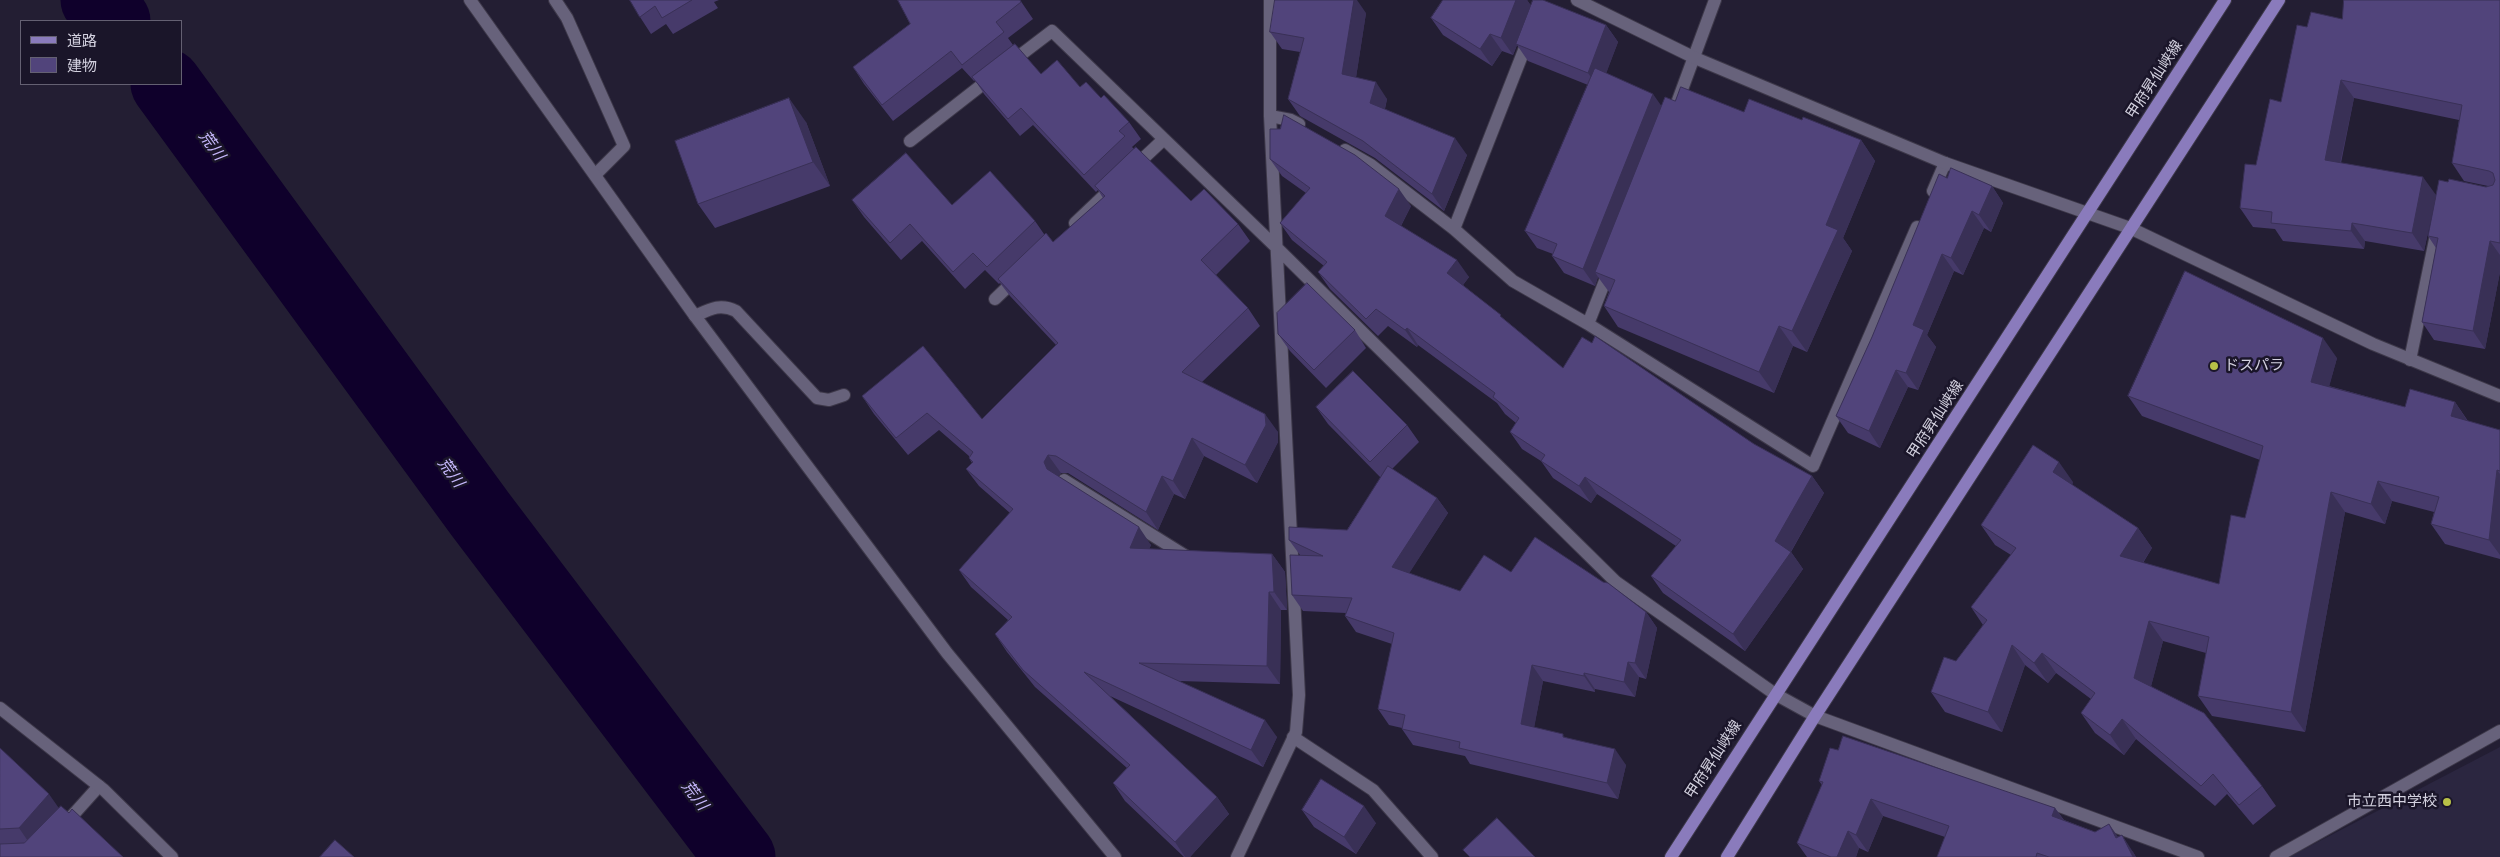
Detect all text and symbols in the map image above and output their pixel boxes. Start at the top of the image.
legend [20,20,182,85]
text: 道路 [67,32,97,50]
street label: 甲府昇仙峡線 [2123,37,2187,123]
text: 建物 [67,57,97,75]
water label: 荒川 [194,127,228,165]
place label: ドスパラ [2224,357,2284,375]
marker: ドスパラ [2208,360,2220,372]
street label: 甲府昇仙峡線 [1904,377,1968,463]
water label: 荒川 [433,454,467,492]
street label: 甲府昇仙峡線 [1682,717,1746,803]
water label: 荒川 [677,777,711,815]
place label: 市立西中学校 [2347,793,2437,811]
marker: 市立西中学校 [2441,796,2453,808]

